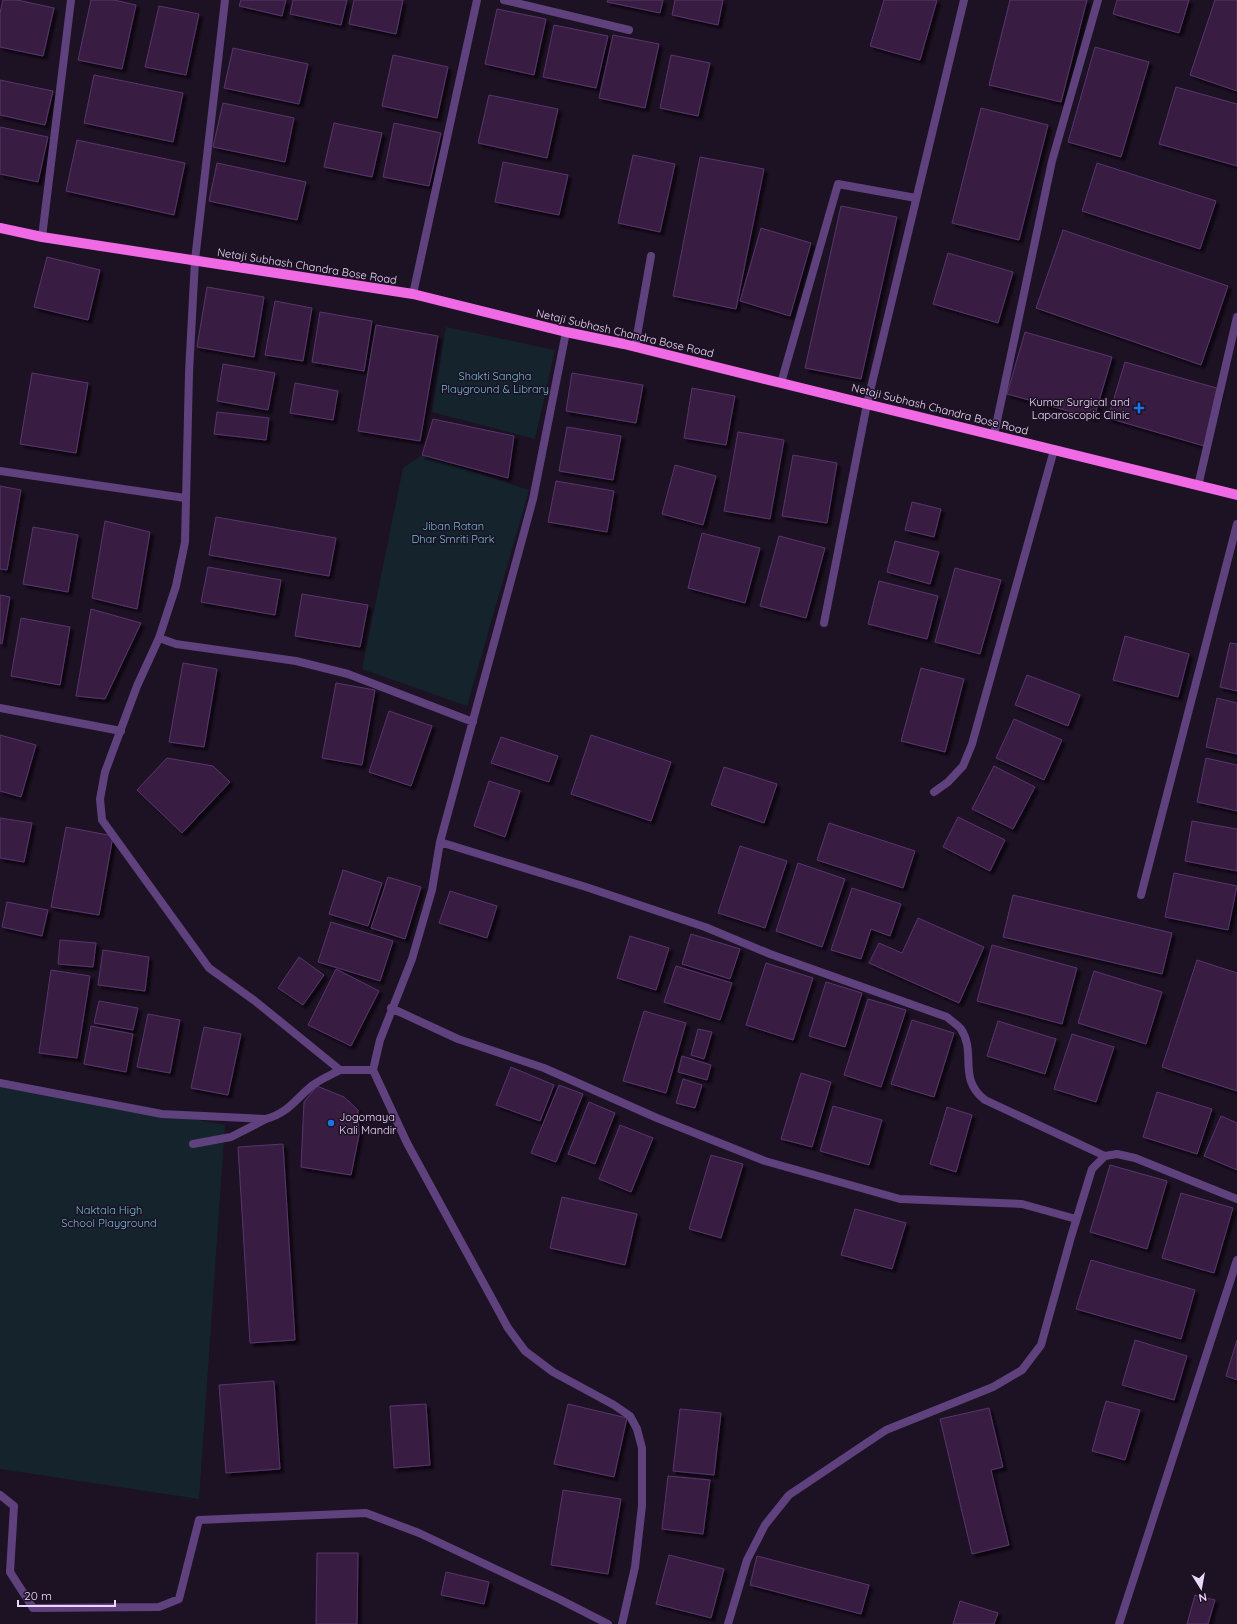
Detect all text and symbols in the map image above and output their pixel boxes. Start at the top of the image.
street label: Netaji Subhash Chandra Bose Road [216,245,398,287]
street label: Netaji Subhash Chandra Bose Road [535,306,715,360]
park label: Shakti Sangha Playground & Library [441,369,549,396]
street label: Netaji Subhash Chandra Bose Road [850,380,1030,438]
place label: Kumar Surgical and Laparoscopic Clinic [1029,395,1130,422]
marker: Kumar Surgical and Laparoscopic Clinic [1133,402,1145,414]
park label: Jiban Ratan Dhar Smriti Park [411,519,495,546]
place label: Jogomaya Kali Mandir [339,1110,397,1137]
marker: Jogomaya Kali Mandir [326,1118,336,1128]
park label: Naktala High School Playground [61,1203,157,1230]
north arrow [1181,1568,1221,1608]
scale bar [18,1582,115,1608]
text: 20 m [24,1588,52,1603]
text: N [1198,1590,1208,1605]

